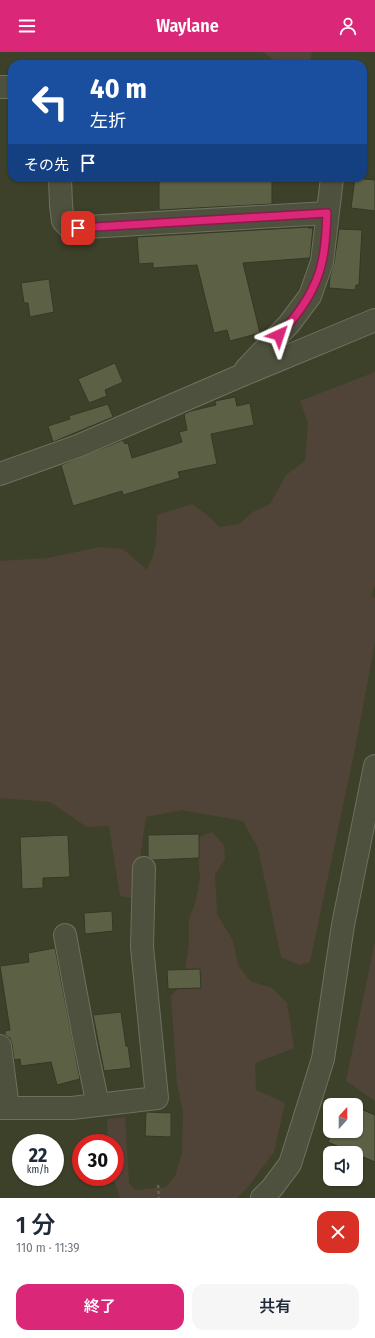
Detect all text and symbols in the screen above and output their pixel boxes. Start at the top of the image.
icon: menu [16,15,38,37]
text: Waylane [156,15,219,37]
icon: person [337,15,359,37]
text: 40 m [90,72,147,105]
icon: left [24,76,76,128]
text: 左折 [90,110,126,132]
icon: arrive [77,152,99,174]
text: その先 [24,156,69,174]
pin [61,211,95,245]
icon: arrive [67,217,89,239]
position arrow [258,314,300,356]
north arrow [323,1098,363,1138]
map controls [323,1098,363,1186]
speed limit sign: 30 [72,1134,124,1186]
text: 22 [29,1143,47,1167]
button: sound [323,1146,363,1186]
text: km/h [27,1164,49,1176]
text: 1 分 [16,1211,55,1239]
button: close [317,1211,359,1253]
text: 110 m · 11:39 [16,1240,80,1255]
button: 終了 [16,1284,184,1330]
button: 共有 [192,1284,359,1330]

